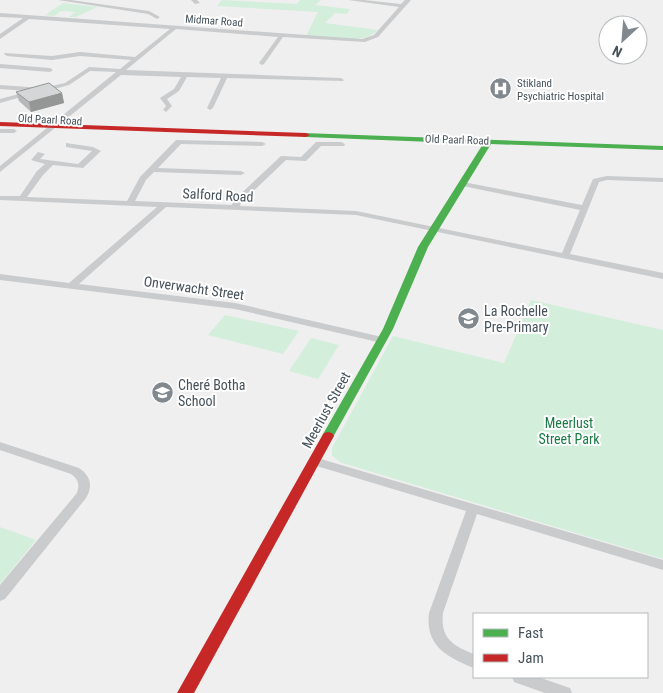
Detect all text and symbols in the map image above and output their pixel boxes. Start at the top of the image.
street label: Midmar Road [185,12,243,30]
north arrow [598,15,648,65]
text: N [610,43,625,61]
hospital icon: Stikland Psychiatric Hospital [489,77,513,101]
place label: Stikland Psychiatric Hospital [517,77,604,103]
street label: Old Paarl Road [18,112,82,128]
street label: Old Paarl Road [425,132,489,148]
street label: Salford Road [182,185,254,205]
street label: Onverwacht Street [143,273,245,303]
place label: La Rochelle Pre-Primary [484,303,549,335]
school or university icon: La Rochelle Pre-Primary [456,307,480,331]
street label: Meerlust Street [299,369,353,451]
place label: Cheré Botha School [178,377,245,409]
school or university icon: Cheré Botha School [150,381,174,405]
park label: Meerlust Street Park [539,415,600,447]
legend [473,613,648,678]
text: Fast [518,624,543,642]
text: Jam [518,649,544,667]

